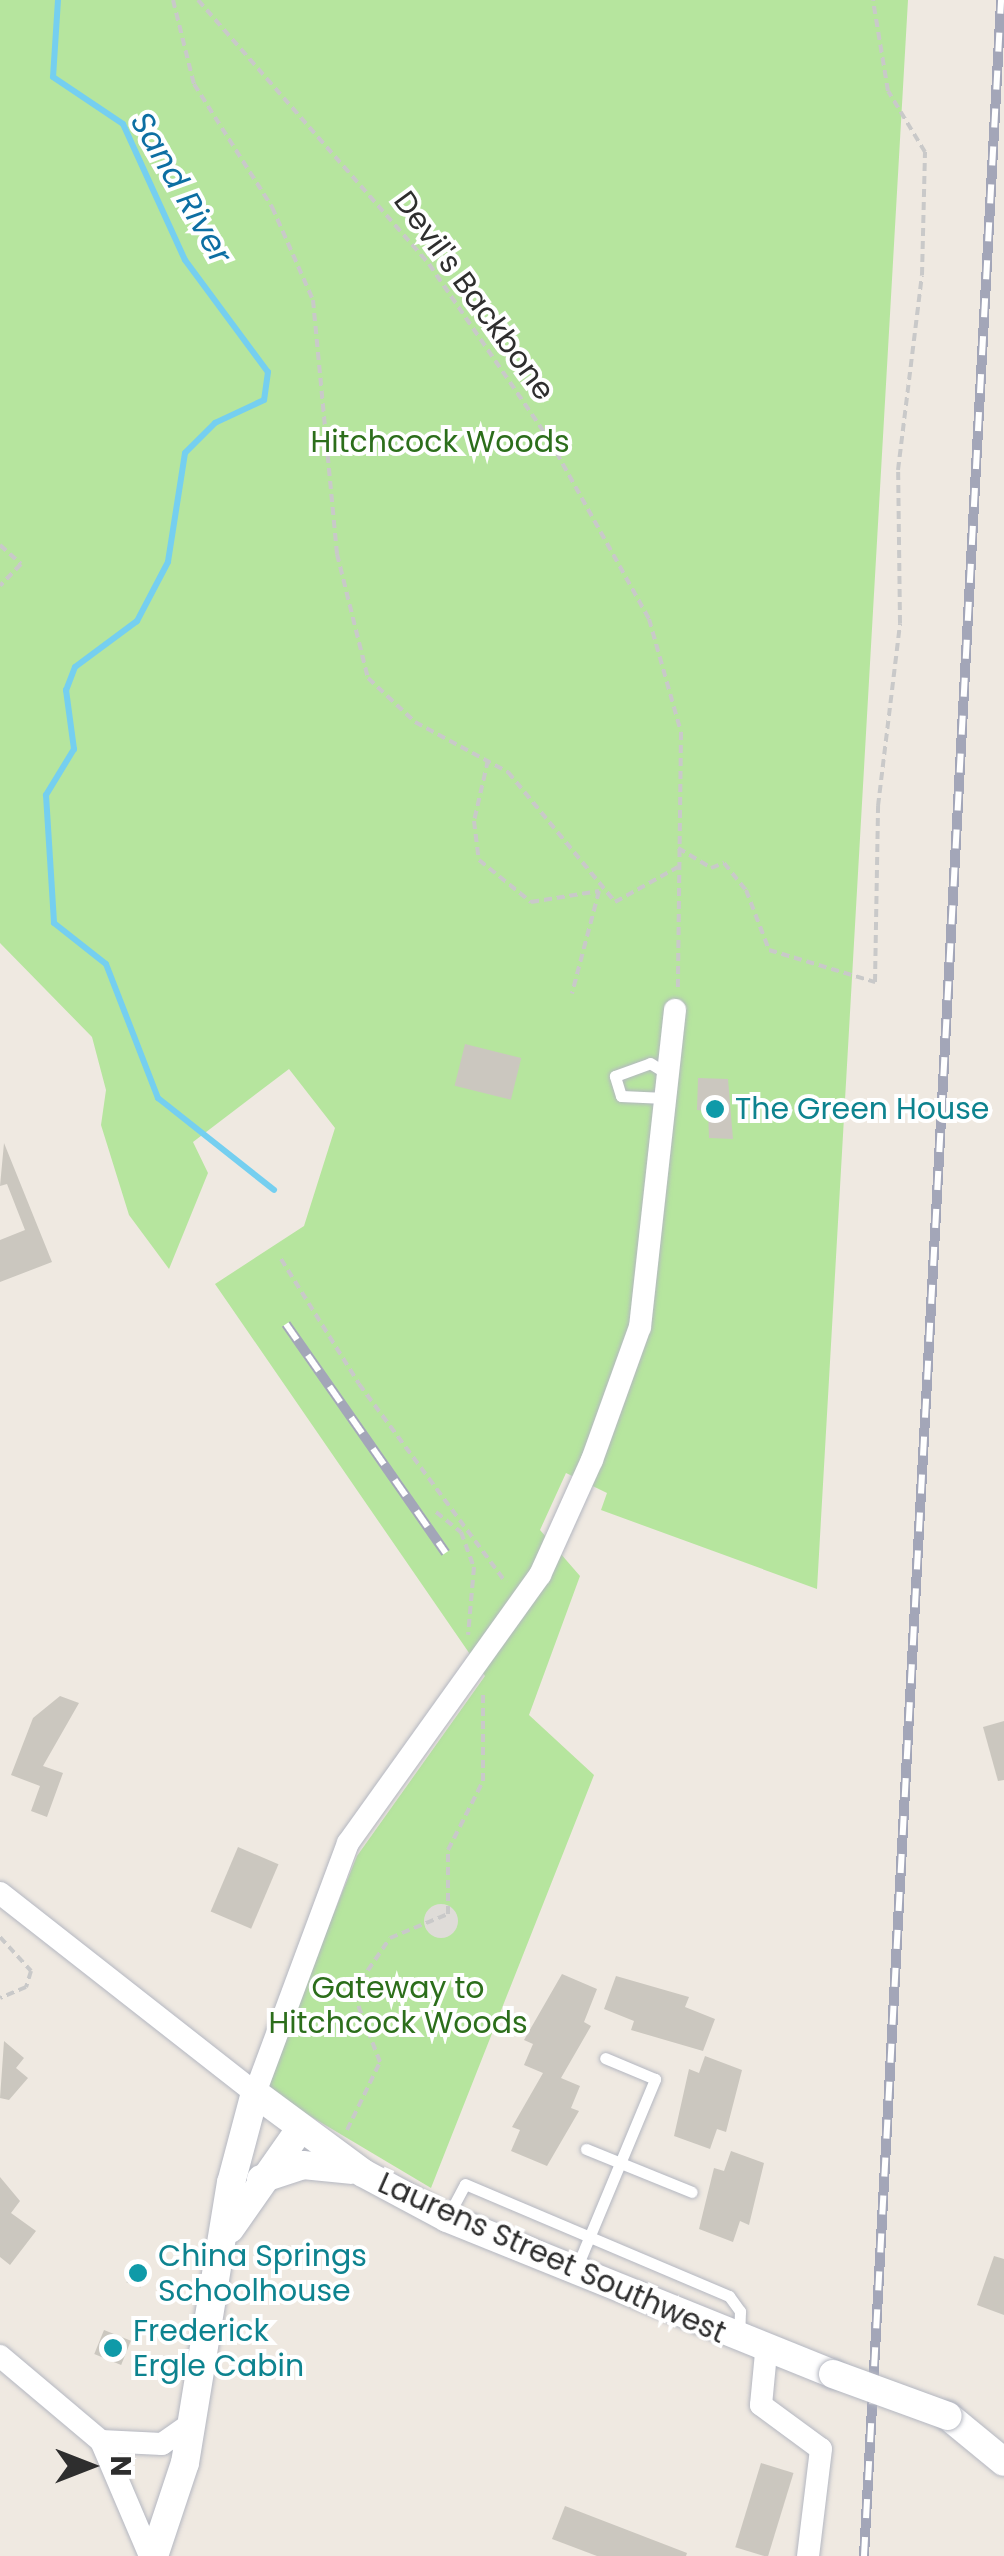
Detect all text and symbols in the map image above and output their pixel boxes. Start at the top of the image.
water label: Sand River [122,105,240,271]
street label: Devil's Backbone [386,185,562,407]
park label: Hitchcock Woods [310,424,570,460]
place label: The Green House [735,1091,989,1127]
marker: The Green House [704,1098,726,1120]
park label: Gateway to Hitchcock Woods [268,1970,528,2040]
street label: Laurens Street Southwest [373,2165,731,2351]
place label: China Springs Schoolhouse [158,2238,367,2308]
marker: China Springs Schoolhouse [127,2262,149,2284]
place label: Frederick Ergle Cabin [133,2313,304,2384]
marker: Frederick Ergle Cabin [102,2337,124,2359]
north arrow [40,2416,140,2516]
text: N [101,2455,140,2477]

